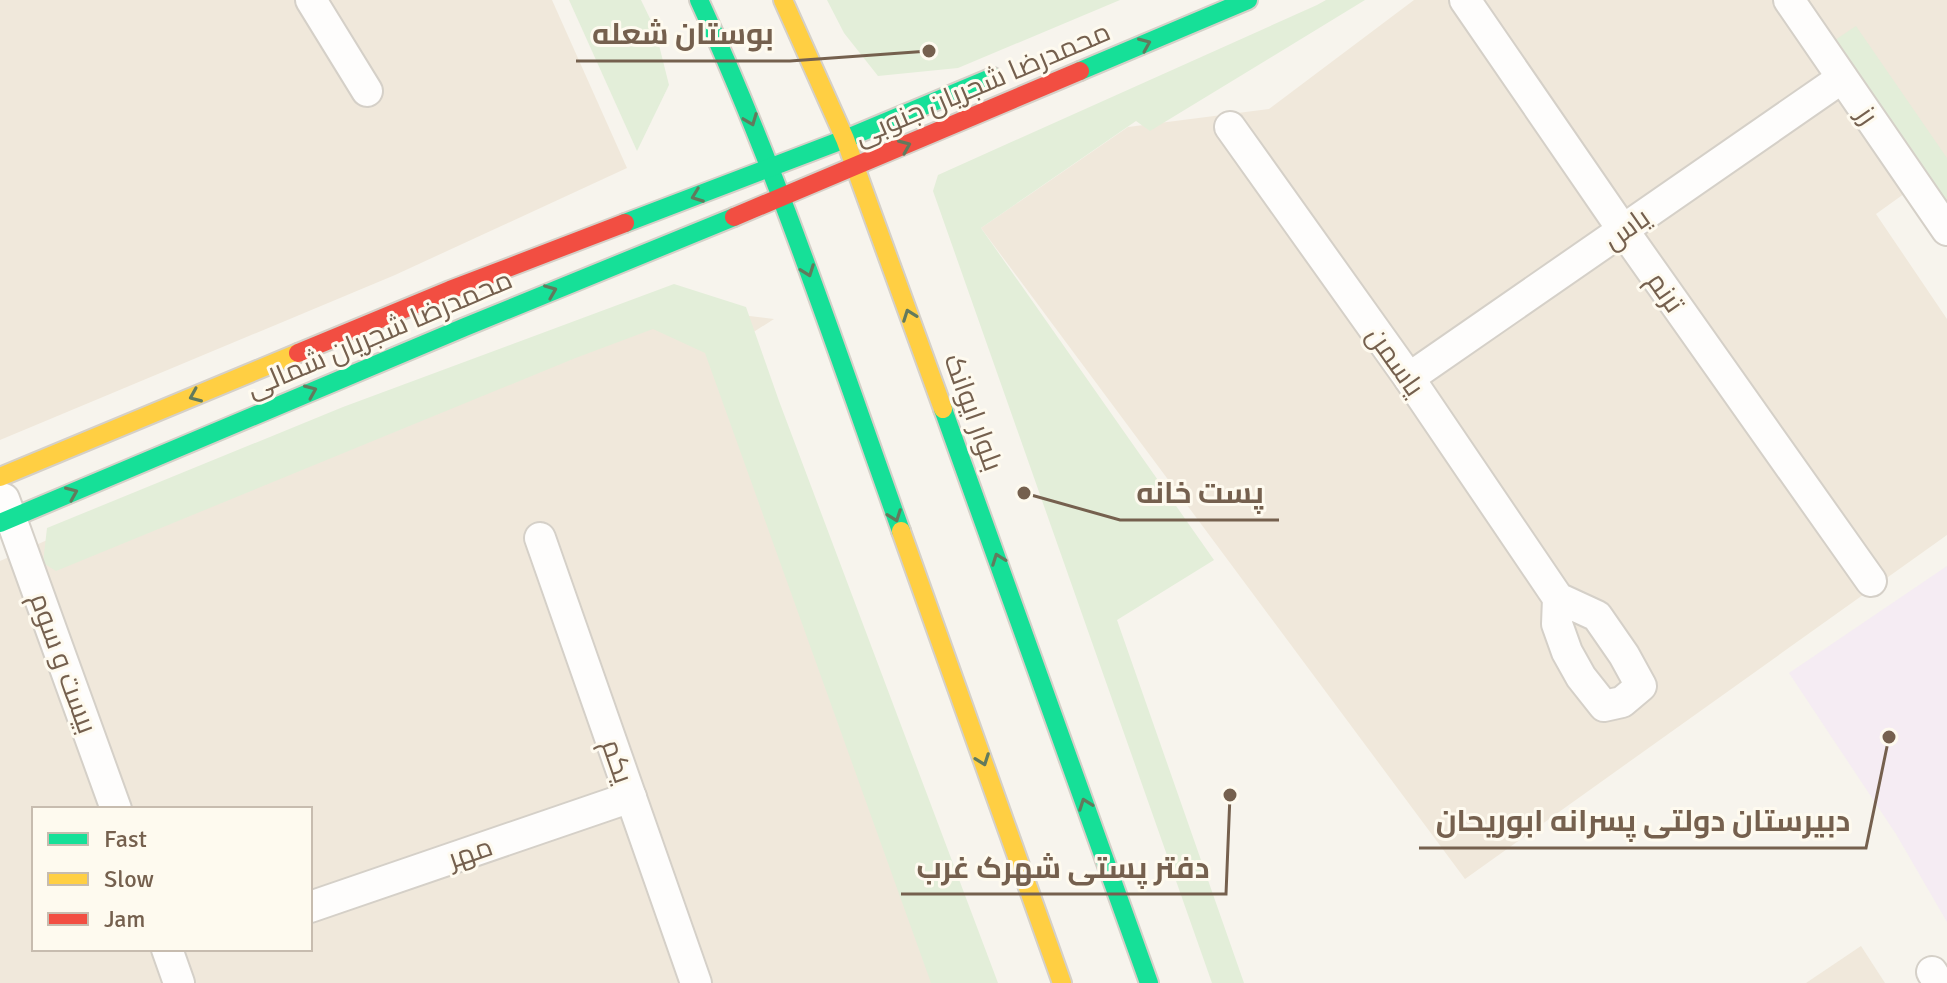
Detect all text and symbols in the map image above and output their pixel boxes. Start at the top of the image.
callout: بوستان شعله [576,7,790,61]
street label: محمدرضا شجریان جنوبی [849,15,1115,153]
text: بوستان شعله [592,16,774,53]
one-way arrow [1136,38,1151,54]
street label: رز [1848,98,1885,131]
one-way arrow [741,112,758,126]
one-way arrow [897,140,912,156]
one-way arrow [691,186,705,203]
street label: یاس [1596,200,1657,257]
street label: محمدرضا شجریان شمالی [241,263,517,405]
one-way arrow [798,263,815,277]
street label: ترنم [1638,266,1691,321]
one-way arrow [543,285,557,301]
one-way arrow [902,309,919,323]
street label: یاسمن [1359,320,1432,403]
street label: بلوار ایوانک [936,349,1010,476]
one-way arrow [303,385,317,401]
one-way arrow [189,386,203,403]
callout: پست خانه [1120,466,1279,520]
text: پست خانه [1136,475,1264,514]
one-way arrow [64,486,78,502]
one-way arrow [886,508,902,522]
one-way arrow [991,553,1008,567]
street label: بیست و سوم [20,588,104,739]
street label: یکم [592,735,641,789]
one-way arrow [973,753,990,767]
callout: دبیرستان دولتی پسرانه ابوریحان [1419,794,1866,848]
one-way arrow [1079,798,1095,812]
text: دبیرستان دولتی پسرانه ابوریحان [1436,803,1850,842]
legend [32,807,312,951]
text: Fast [104,824,147,854]
street label: مهر [442,830,497,877]
callout: دفتر پستی شهرک غرب [901,840,1226,894]
text: دفتر پستی شهرک غرب [916,850,1210,889]
text: Slow [104,864,154,894]
text: Jam [104,904,145,934]

